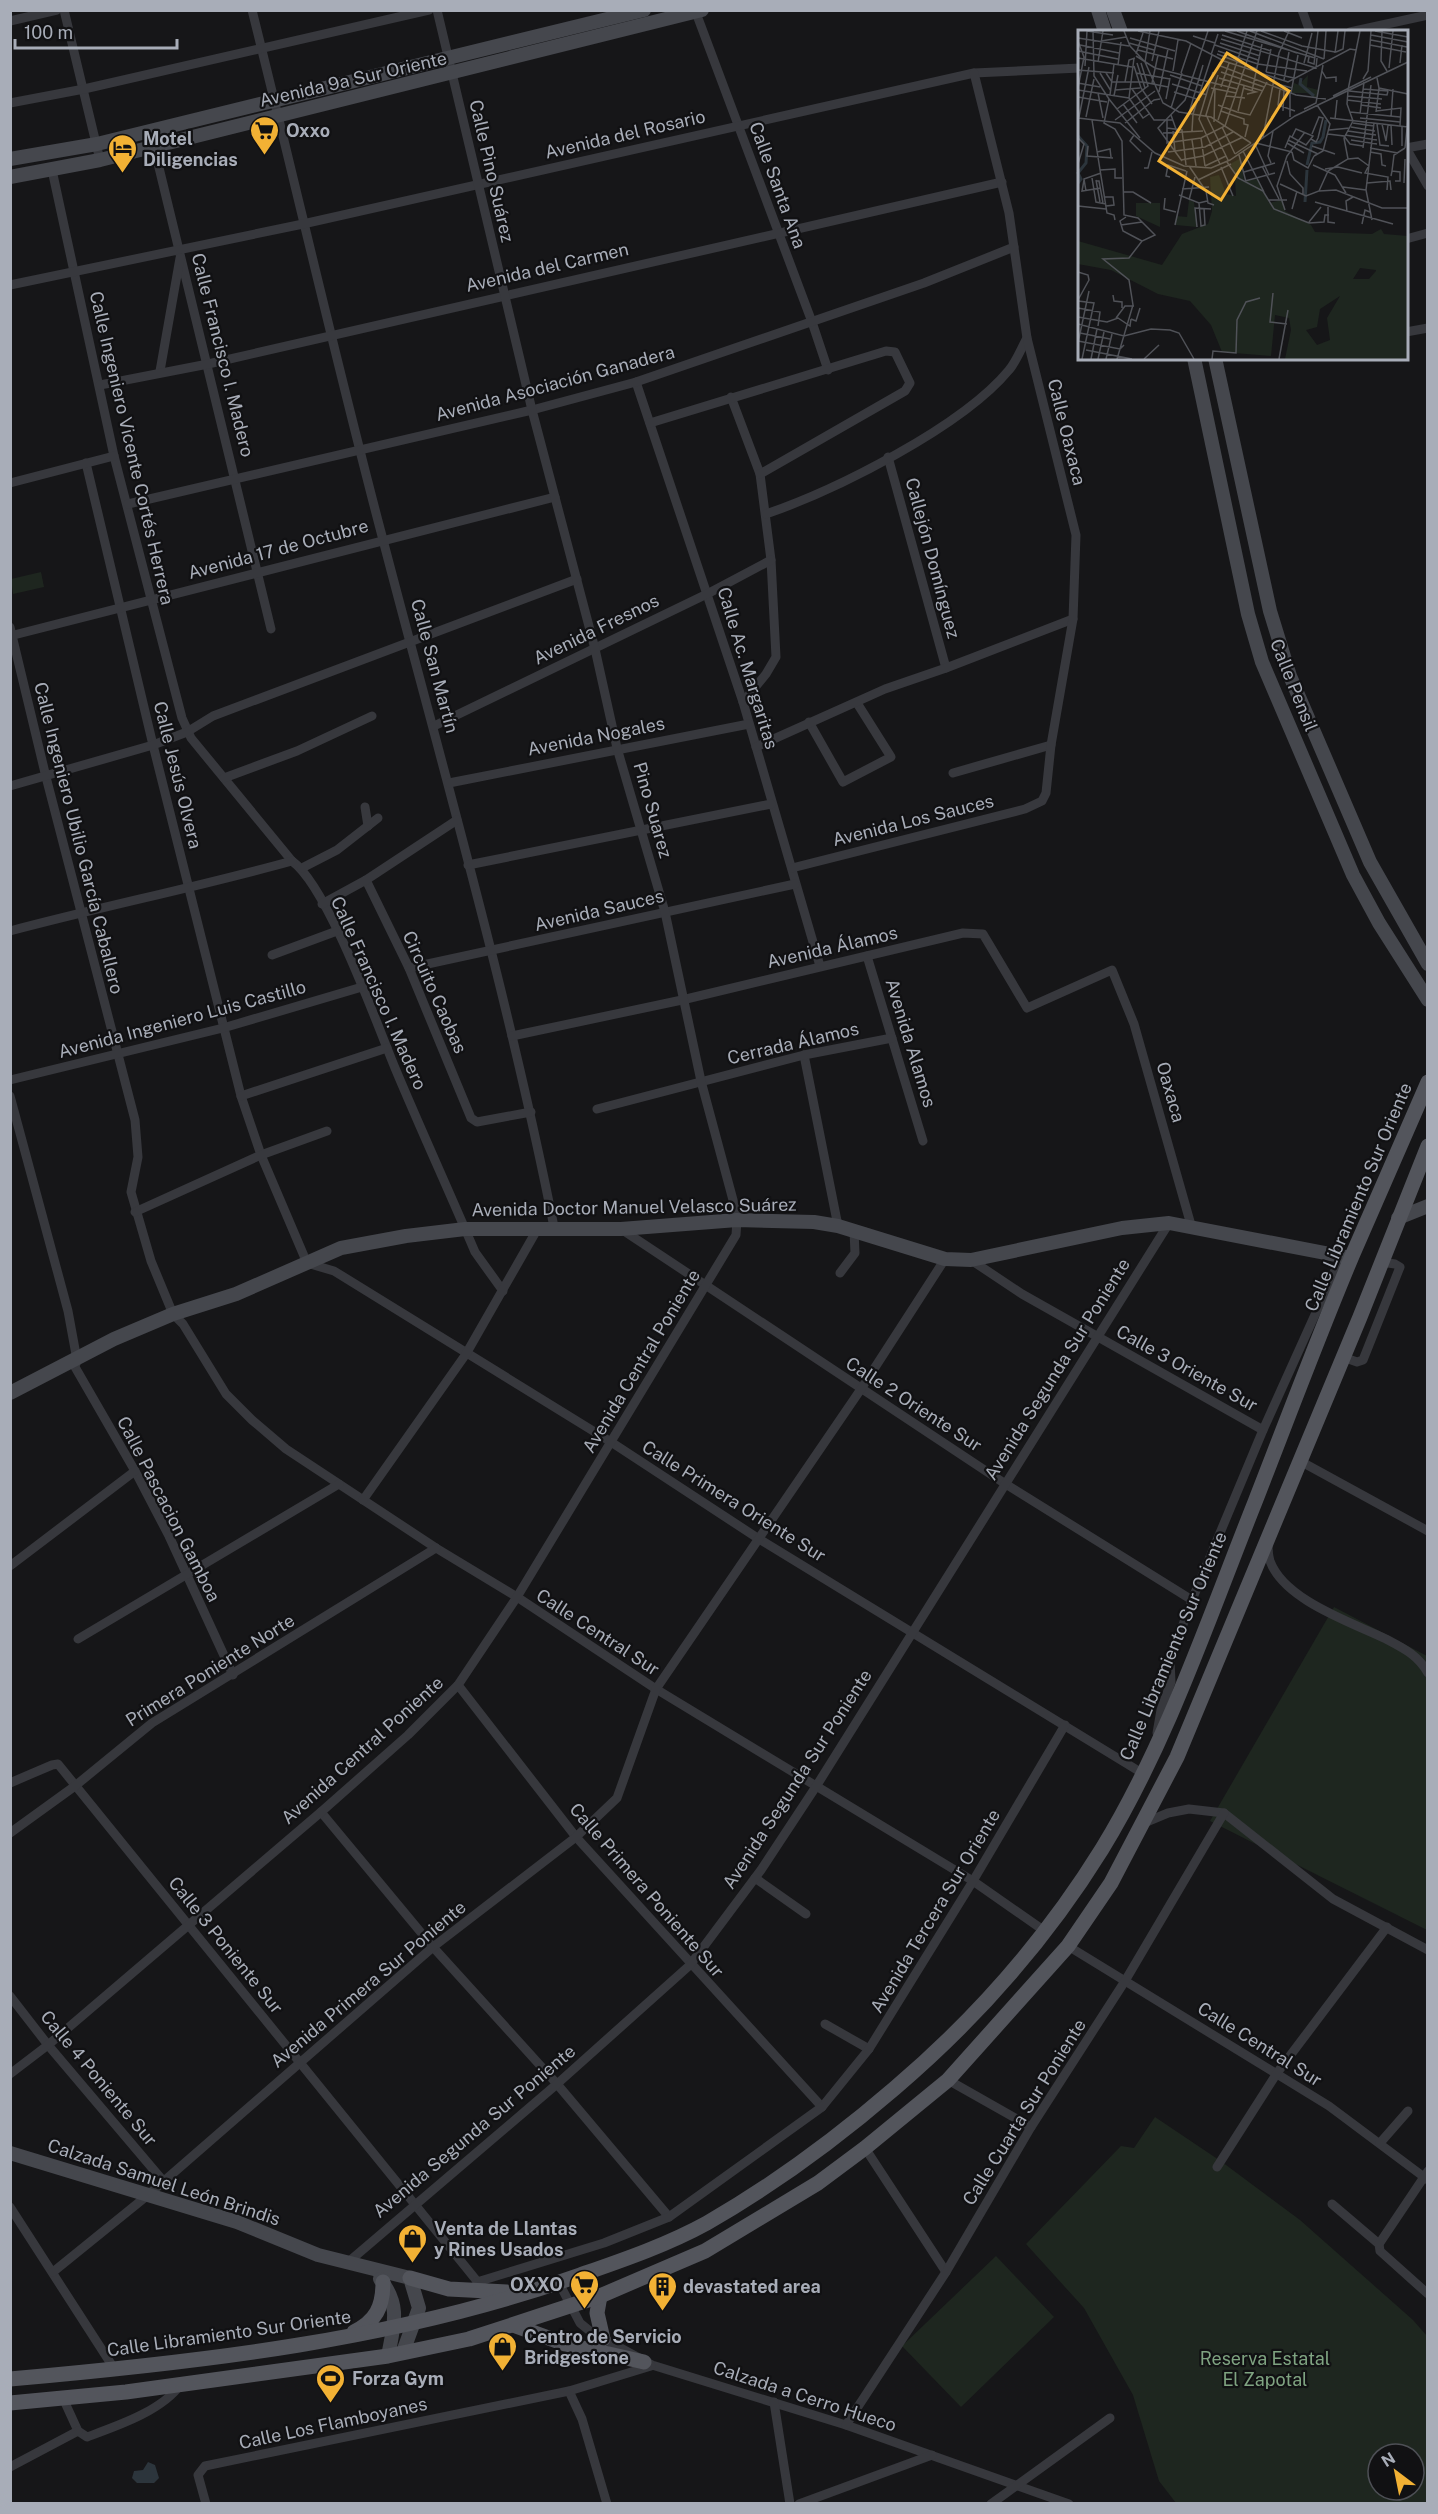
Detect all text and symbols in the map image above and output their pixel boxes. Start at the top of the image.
scale bar [15,12,177,50]
text: 100 m [24,22,73,43]
inset map [1078,30,1408,360]
street label: Avenida 9a Sur Oriente [257,47,449,111]
street label: Calle Pino Suárez [465,98,519,244]
street label: Avenida del Rosario [543,105,707,163]
supermarket icon: Oxxo [249,114,281,156]
street label: Calle Santa Ana [745,119,811,251]
place label: Oxxo [286,120,330,141]
place label: Motel Diligencias [143,128,238,170]
hotel icon: Motel Diligencias [106,132,138,174]
street label: Avenida del Carmen [463,238,631,296]
street label: Calle Francisco I. Madero [188,251,258,459]
street label: Calle Ingeniero Vicente Cortés Herrera [86,289,178,607]
street label: Avenida Asociación Ganadera [433,341,677,425]
street label: Calle Oaxaca [1044,377,1090,487]
street label: Callejón Domínguez [901,475,965,641]
street label: Avenida 17 de Octubre [185,515,371,583]
street label: Calle Ac. Margaritas [713,584,783,752]
street label: Avenida Fresnos [530,590,662,668]
street label: Calle San Martín [407,597,463,735]
street label: Calle Pensil [1266,636,1322,734]
street label: Calle Ingeniero Ubilio García Caballero [30,680,128,996]
street label: Calle Jesús Olvera [150,699,206,851]
street label: Avenida Nogales [526,712,666,760]
street label: Pino Suarez [629,760,677,860]
street label: Avenida Los Sauces [830,790,996,850]
street label: Avenida Sauces [532,885,666,935]
street label: Calle Francisco I. Madero [327,893,431,1093]
street label: Avenida Álamos [764,921,899,972]
street label: Circuito Caobas [399,928,471,1056]
street label: Avenida Ingeniero Luis Castillo [56,976,308,1062]
street label: Avenida Alamos [881,976,941,1110]
street label: Cerrada Álamos [725,1017,861,1068]
street label: Oaxaca [1152,1059,1190,1125]
street label: Calle Libramiento Sur Oriente [1300,1079,1416,1315]
street label: Avenida Doctor Manuel Velasco Suárez [471,1194,797,1220]
street label: Avenida Segunda Sur Poniente [980,1254,1134,1484]
street label: Avenida Central Poniente [578,1265,704,1457]
street label: Calle 3 Oriente Sur [1113,1320,1261,1416]
street label: Calle 2 Oriente Sur [842,1352,986,1456]
street label: Calle Pascacion Gamboa [113,1413,225,1605]
street label: Calle Primera Oriente Sur [638,1436,830,1566]
street label: Calle Libramiento Sur Oriente [1115,1528,1231,1764]
street label: Calle Central Sur [532,1584,664,1680]
street label: Primera Poniente Norte [122,1609,298,1731]
street label: Avenida Segunda Sur Poniente [718,1665,876,1893]
street label: Avenida Central Poniente [277,1672,447,1828]
street label: Calle Primera Poniente Sur [566,1799,728,1981]
street label: Avenida Tercera Sur Oriente [866,1805,1004,2017]
street label: Calle 3 Poniente Sur [164,1872,288,2018]
street label: Avenida Primera Sur Poniente [266,1896,470,2072]
street label: Calle Central Sur [1194,1997,1326,2091]
street label: Calle 4 Poniente Sur [36,2006,162,2150]
street label: Calle Cuarta Sur Poniente [958,2015,1090,2209]
street label: Avenida Segunda Sur Poniente [369,2040,579,2222]
street label: Calzada Samuel León Brindis [45,2134,283,2230]
place label: Venta de Llantas y Rines Usados [434,2218,577,2260]
shop icon: Venta de Llantas y Rines Usados [397,2222,429,2264]
supermarket icon: OXXO [568,2268,600,2310]
building icon: devastated area [646,2270,678,2312]
place label: OXXO [510,2274,563,2295]
place label: devastated area [683,2276,821,2297]
street label: Calle Libramiento Sur Oriente [106,2305,352,2361]
place label: Centro de Servicio Bridgestone [524,2326,682,2368]
shop icon: Centro de Servicio Bridgestone [487,2330,519,2372]
park label: Reserva Estatal El Zapotal [1200,2348,1330,2390]
street label: Calzada a Cerro Hueco [711,2356,899,2436]
sports icon: Forza Gym [315,2362,347,2404]
place label: Forza Gym [352,2368,444,2389]
street label: Calle Los Flamboyanes [237,2393,429,2453]
north arrow [1366,2442,1426,2502]
text: N [1378,2448,1399,2471]

